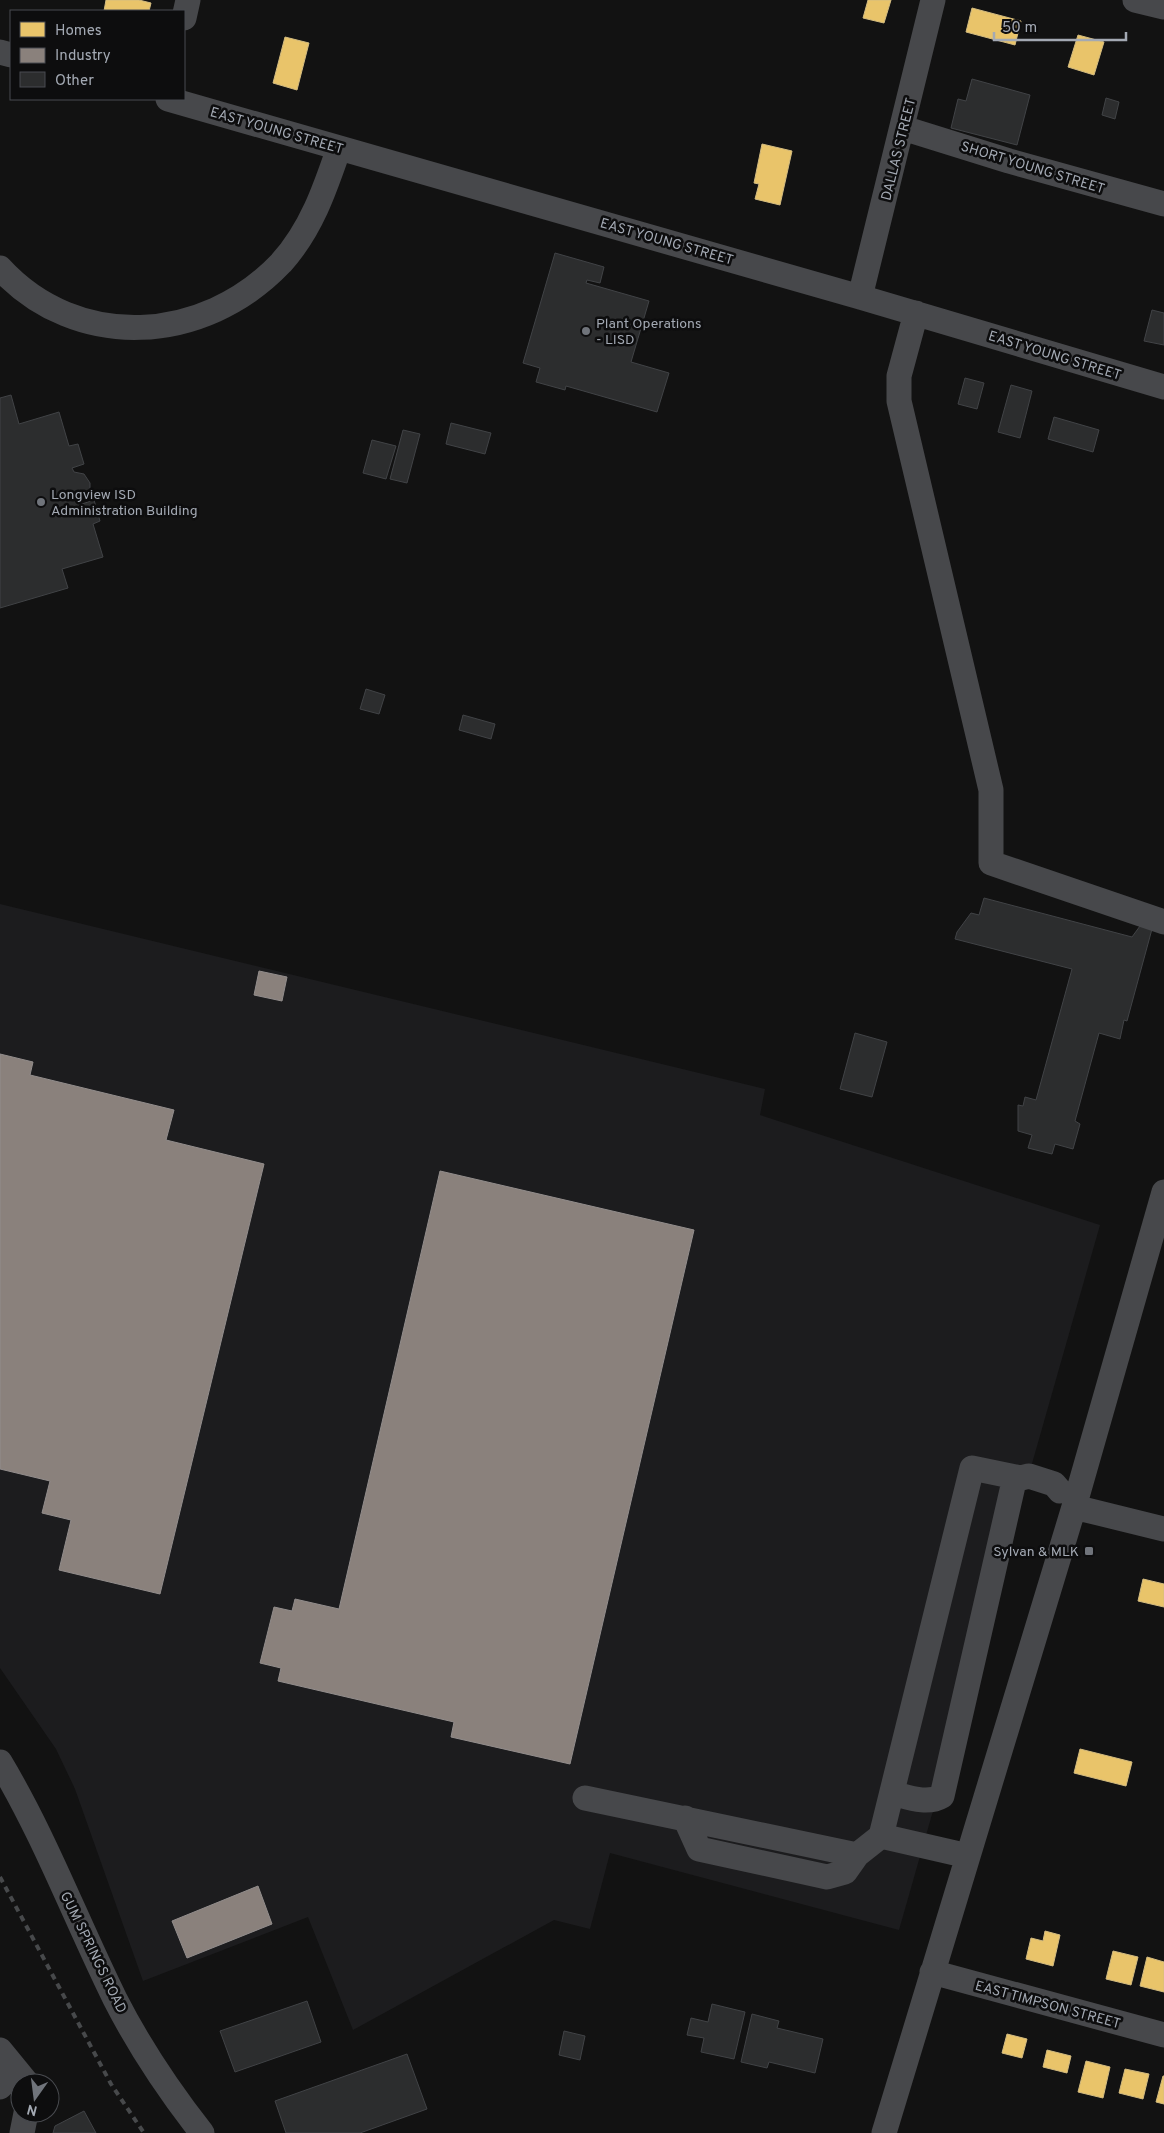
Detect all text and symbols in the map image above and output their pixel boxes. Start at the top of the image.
legend [10,10,185,100]
scale bar [994,10,1126,42]
text: 50 m [1002,19,1037,38]
text: Homes [55,22,102,41]
text: Industry [55,47,111,66]
text: Other [55,72,94,91]
street label: DALLAS STREET [878,96,920,203]
street label: EAST YOUNG STREET [208,104,345,159]
street label: SHORT YOUNG STREET [959,138,1107,198]
street label: EAST YOUNG STREET [598,215,735,270]
place label: Plant Operations - LISD [596,316,701,349]
marker: Plant Operations - LISD [580,325,592,337]
street label: EAST YOUNG STREET [986,328,1123,385]
place label: Longview ISD Administration Building [51,487,198,520]
marker: Longview ISD Administration Building [35,496,47,508]
place label: Sylvan & MLK [993,1544,1079,1561]
marker: Sylvan & MLK [1083,1545,1095,1557]
street label: GUM SPRINGS ROAD [56,1889,129,2016]
street label: EAST TIMPSON STREET [973,1978,1122,2033]
north arrow [10,2073,60,2123]
text: N [25,2100,39,2119]

